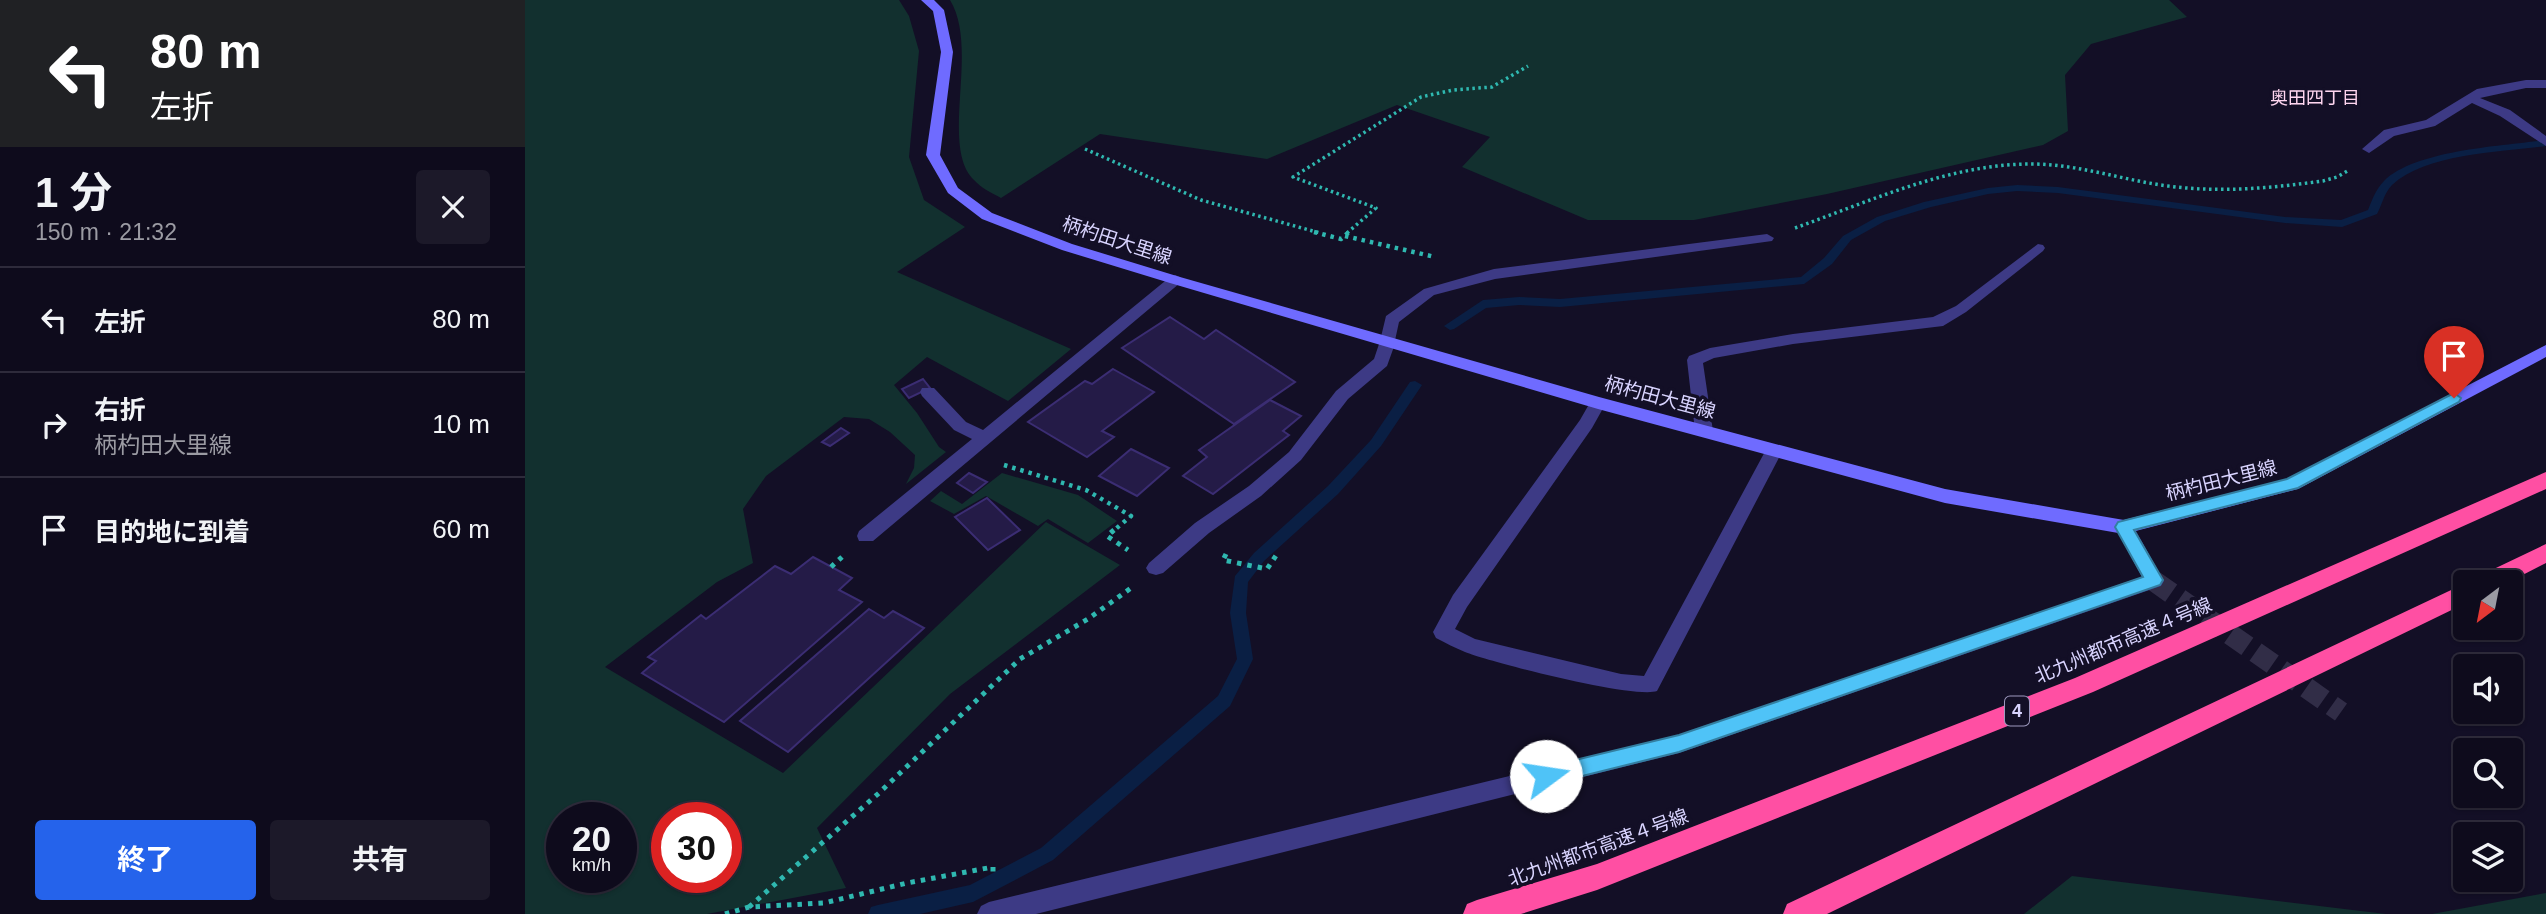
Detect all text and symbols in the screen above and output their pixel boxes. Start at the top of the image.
text: 80 m [150,24,262,78]
icon: left [35,28,126,119]
district label: 奥田四丁目 [2270,88,2360,108]
text: 左折 [150,89,214,125]
text: 1 分 [35,169,112,216]
button: close [416,170,490,244]
street label: 柄杓田大里線 [1059,213,1174,268]
text: 150 m · 21:32 [35,219,177,245]
icon: left [35,301,73,339]
text: 80 m [432,304,490,334]
text: 左折 [94,307,146,337]
pin [2424,326,2484,398]
icon: arrive [2435,337,2473,375]
street label: 柄杓田大里線 [1602,373,1718,422]
text: 右折 [94,395,146,425]
icon: right [35,406,73,444]
text: 10 m [432,409,490,439]
text: 柄杓田大里線 [94,432,232,458]
street label: 柄杓田大里線 [2163,457,2279,504]
icon: arrive [35,511,73,549]
text: 60 m [432,514,490,544]
text: 目的地に到着 [94,517,250,547]
north arrow [2453,570,2523,640]
map controls [2453,570,2523,892]
street label: 北九州都市高速４号線 [2032,594,2215,687]
button: sound [2453,654,2523,724]
road number: 4 [2005,696,2029,726]
button: search [2453,738,2523,808]
position arrow [1509,739,1583,813]
speed limit sign: 30 [651,802,742,893]
street label: 北九州都市高速４号線 [1505,805,1691,890]
text: 20 [572,819,611,858]
button: 終了 [35,820,256,900]
button: 共有 [270,820,490,900]
button: layers [2453,822,2523,892]
text: km/h [572,855,611,875]

